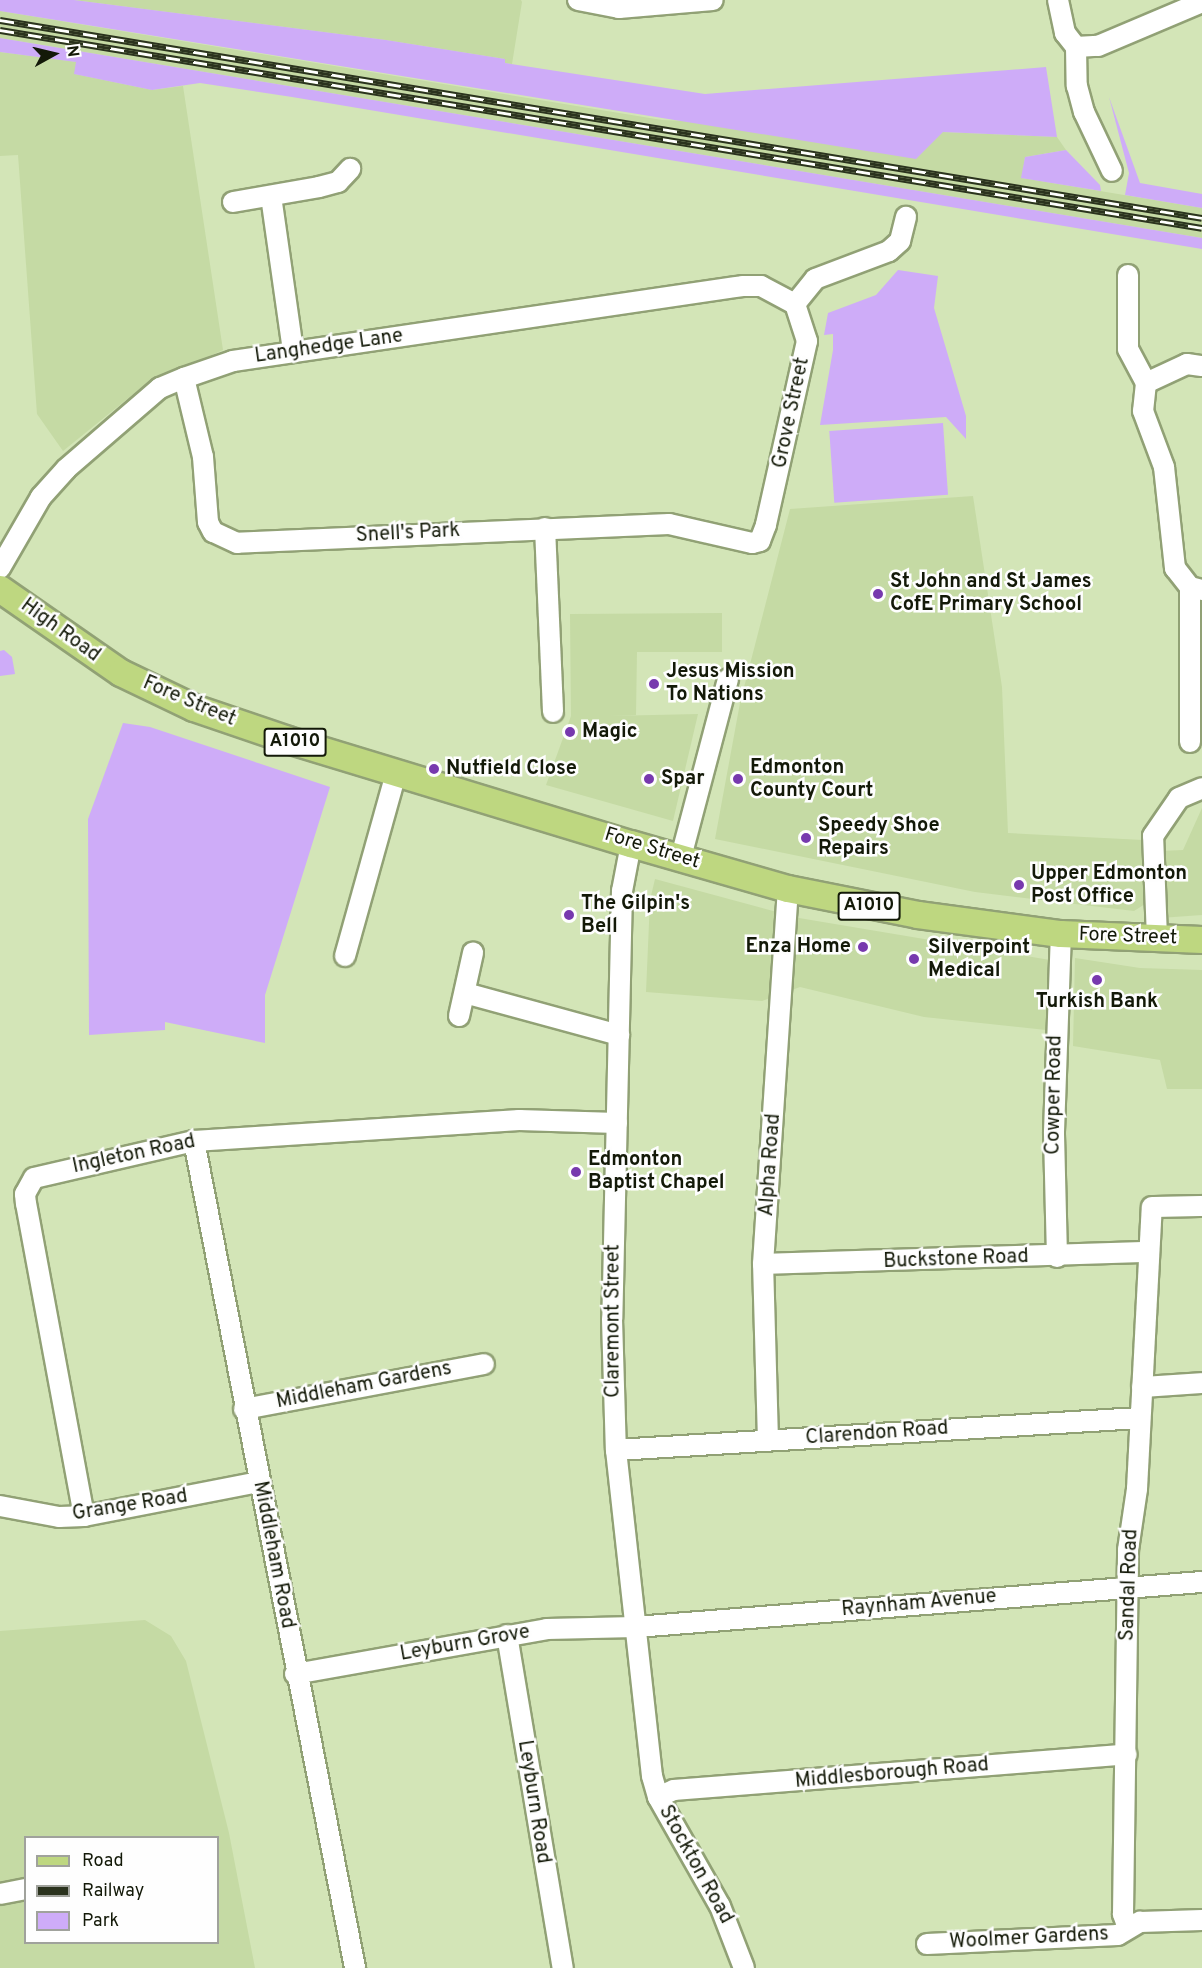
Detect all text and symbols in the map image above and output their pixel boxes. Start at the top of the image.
north arrow [24,24,84,84]
text: N [61,44,83,59]
street label: Langhedge Lane [253,325,405,369]
street label: Grove Street [769,355,815,471]
street label: Snell's Park [355,519,461,549]
place label: St John and St James CofE Primary School [890,570,1092,617]
marker: St John and St James CofE Primary School [871,587,885,601]
street label: High Road [15,594,105,668]
place label: Jesus Mission To Nations [666,660,795,707]
street label: Fore Street [139,672,239,732]
marker: Jesus Mission To Nations [647,677,661,691]
place label: Magic [582,720,637,744]
marker: Magic [563,725,577,739]
road number: A1010 [264,727,326,757]
place label: Edmonton County Court [750,756,873,803]
place label: Nutfield Close [446,757,577,781]
marker: Nutfield Close [427,762,441,776]
place label: Spar [661,767,705,791]
marker: Spar [642,772,656,786]
marker: Edmonton County Court [731,772,745,786]
place label: Speedy Shoe Repairs [818,814,940,861]
street label: Fore Street [601,823,703,875]
marker: Speedy Shoe Repairs [799,831,813,845]
place label: Upper Edmonton Post Office [1031,862,1187,909]
marker: Upper Edmonton Post Office [1012,878,1026,892]
road number: A1010 [838,891,900,921]
place label: The Gilpin's Bell [581,892,690,939]
marker: The Gilpin's Bell [562,908,576,922]
street label: Fore Street [1078,923,1178,951]
place label: Enza Home [745,935,851,959]
place label: Silverpoint Medical [928,936,1030,983]
marker: Enza Home [856,940,870,954]
marker: Silverpoint Medical [905,950,923,968]
marker: Turkish Bank [1090,973,1104,987]
place label: Turkish Bank [1036,990,1158,1014]
street label: Cowper Road [1042,1035,1068,1155]
street label: Alpha Road [755,1113,787,1217]
street label: Ingleton Road [70,1130,198,1180]
place label: Edmonton Baptist Chapel [588,1148,725,1195]
marker: Edmonton Baptist Chapel [569,1165,583,1179]
street label: Claremont Street [602,1244,626,1398]
street label: Buckstone Road [883,1245,1029,1275]
street label: Middleham Gardens [274,1357,454,1415]
street label: Clarendon Road [805,1417,949,1451]
street label: Middleham Road [247,1479,299,1631]
street label: Grange Road [71,1485,189,1527]
street label: Sandal Road [1116,1528,1144,1642]
street label: Raynham Avenue [840,1585,998,1623]
street label: Leyburn Grove [398,1621,532,1667]
street label: Leyburn Road [511,1739,555,1865]
street label: Middlesborough Road [794,1754,990,1794]
street label: Stockton Road [653,1802,737,1928]
legend [24,1836,219,1944]
text: Road [82,1850,124,1873]
text: Railway [82,1880,144,1903]
text: Park [82,1910,119,1933]
street label: Woolmer Gardens [949,1923,1109,1955]

